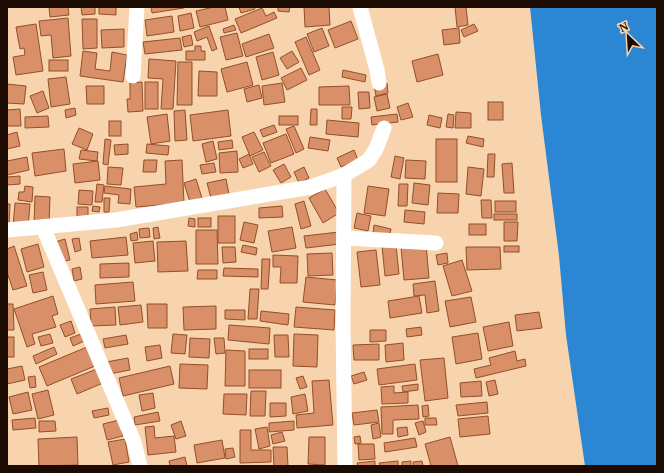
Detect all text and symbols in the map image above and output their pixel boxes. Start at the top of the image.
north arrow [608,16,648,56]
text: N [616,18,631,35]

